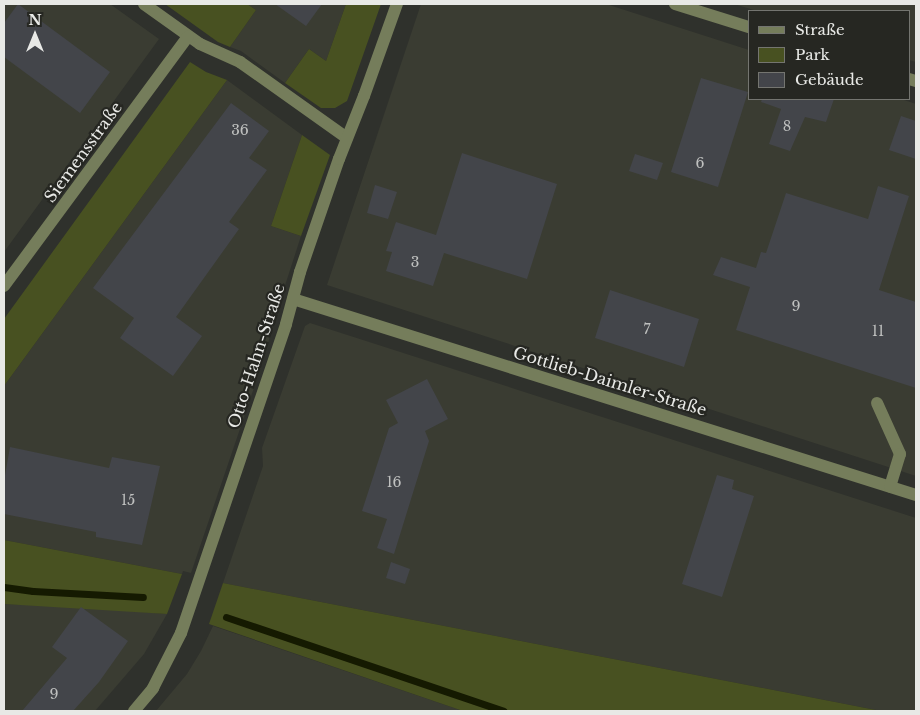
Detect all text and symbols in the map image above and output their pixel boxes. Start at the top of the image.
north arrow [10,10,60,60]
legend [748,10,910,100]
text: N [28,11,42,29]
text: Straße [795,20,845,39]
text: Park [795,45,830,64]
text: Gebäude [795,70,864,89]
street label: Siemensstraße [40,98,126,206]
house number: 8 [783,118,791,134]
house number: 36 [231,122,249,138]
house number: 6 [695,155,705,171]
house number: 3 [411,254,419,270]
street label: Otto-Hahn-Straße [224,281,288,431]
house number: 9 [791,298,801,314]
house number: 7 [643,321,651,337]
house number: 11 [872,323,884,339]
street label: Gottlieb-Daimler-Straße [511,342,709,420]
house number: 16 [386,474,402,490]
house number: 15 [121,492,135,508]
house number: 9 [49,686,59,702]

